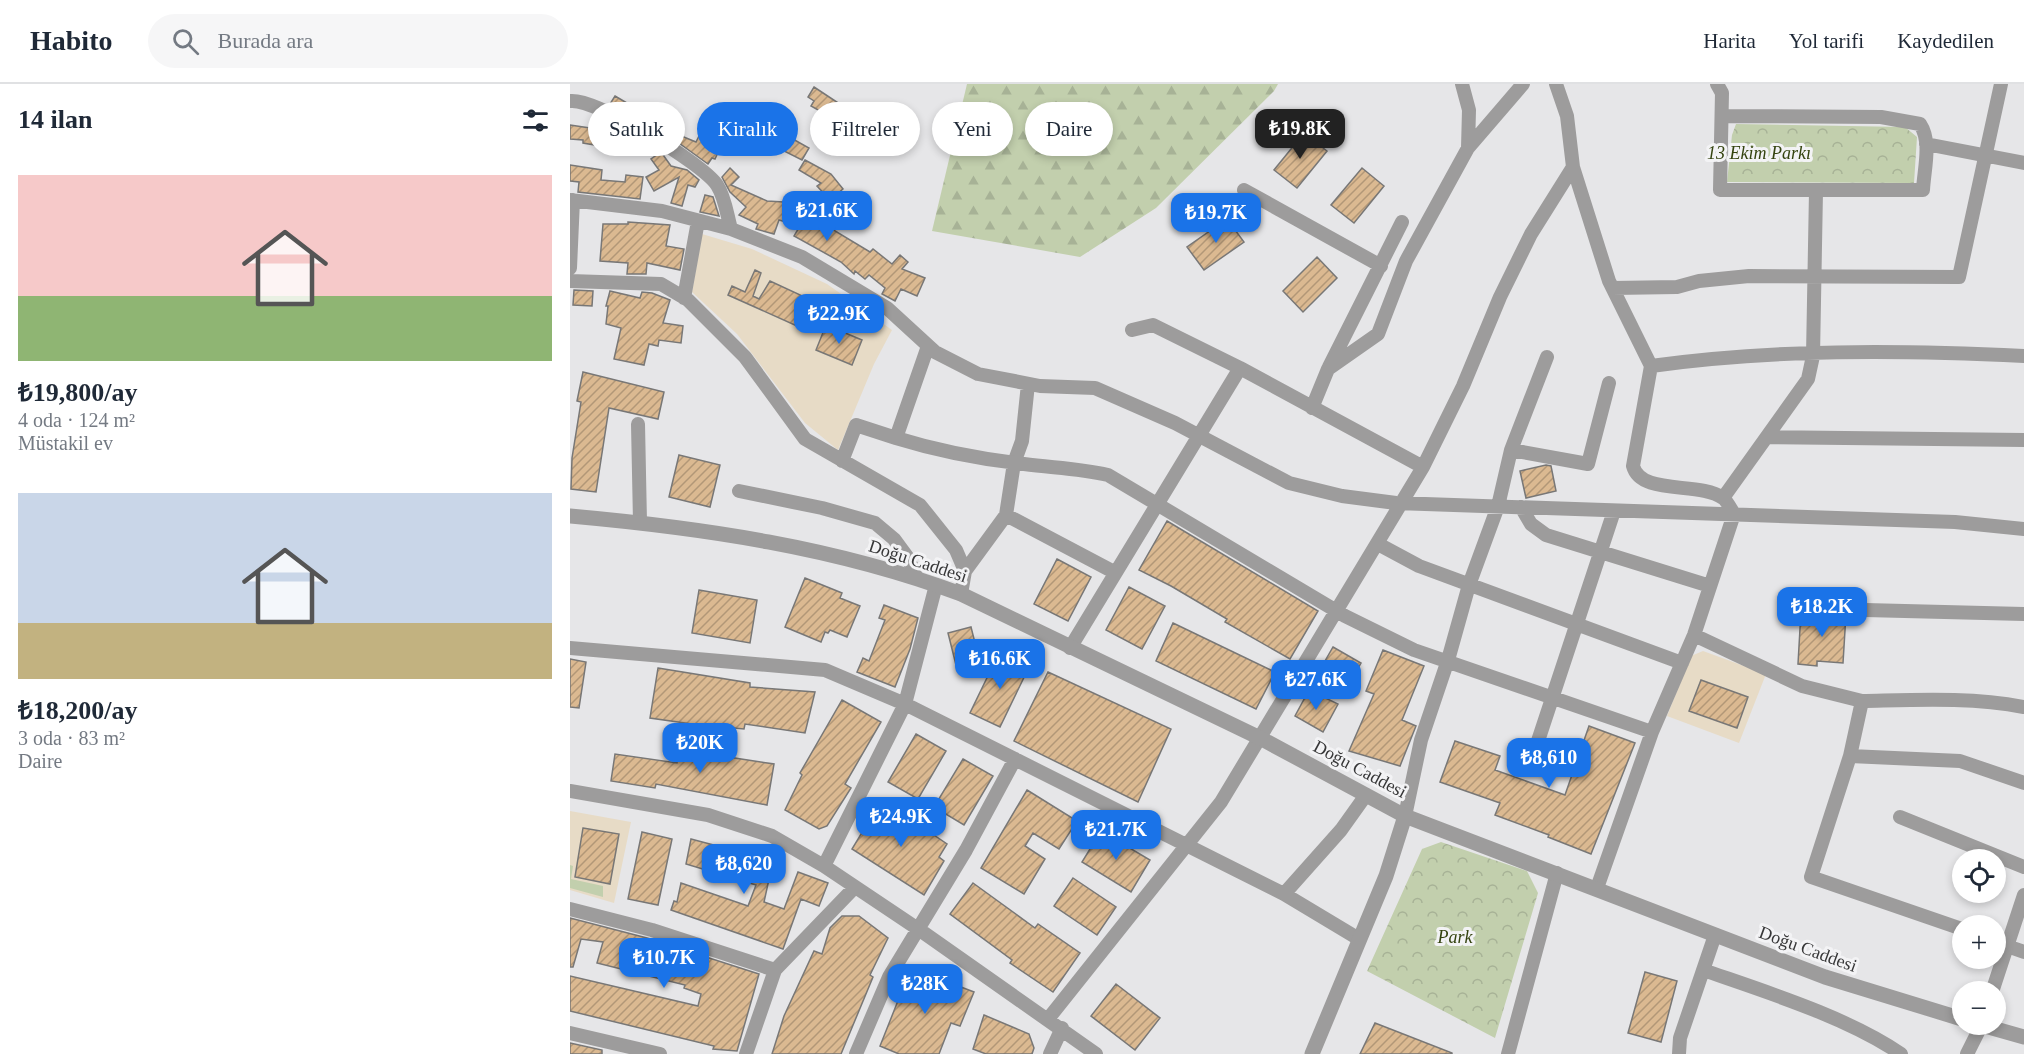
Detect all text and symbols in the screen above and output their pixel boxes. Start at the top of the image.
search box [148,14,568,68]
text: Habito [30,25,112,56]
icon: search [169,25,202,58]
text: Burada ara [217,28,313,53]
text: Harita [1703,29,1756,53]
text: Yol tarifi [1789,29,1864,53]
text: Kaydedilen [1897,29,1994,53]
chip: Satılık [588,102,685,156]
chip: Kiralık [697,102,798,156]
chip: Filtreler [810,102,920,156]
chip: Yeni [932,102,1013,156]
chip: Daire [1025,102,1113,156]
icon: filters [519,104,552,137]
text: 14 ilan [18,105,92,134]
pin: ₺19.8K [1251,109,1349,160]
text: ₺19.8K [1269,117,1331,139]
park label: 13 Ekim Parkı [1707,143,1811,163]
pin: ₺21.6K [778,191,876,242]
pin: ₺19.7K [1167,193,1265,244]
text: ₺21.6K [796,199,858,221]
text: ₺19.7K [1185,201,1247,223]
icon: home [231,214,339,322]
pin: ₺22.9K [790,294,888,345]
text: ₺22.9K [808,302,870,324]
text: ₺19,800/ay [18,378,138,407]
text: 4 oda · 124 m² [18,409,135,431]
text: Müstakil ev [18,432,113,454]
icon: home [231,532,339,640]
street label: Doğu Caddesi [866,536,970,586]
pin: ₺18.2K [1773,587,1871,638]
text: ₺18.2K [1791,595,1853,617]
pin: ₺16.6K [951,639,1049,690]
text: ₺16.6K [969,647,1031,669]
pin: ₺27.6K [1267,660,1365,711]
text: ₺27.6K [1285,668,1347,690]
text: ₺18,200/ay [18,696,138,725]
pin: ₺20K [664,723,736,774]
text: 3 oda · 83 m² [18,727,125,749]
text: ₺20K [677,731,724,753]
street label: Doğu Caddesi [1310,736,1410,802]
pin: ₺8,610 [1500,738,1598,789]
text: ₺8,610 [1521,746,1577,768]
text: Daire [18,750,62,772]
pin: ₺24.9K [852,797,950,848]
text: ₺24.9K [870,805,932,827]
pin: ₺21.7K [1067,810,1165,861]
text: ₺21.7K [1085,818,1147,840]
pin: ₺8,620 [695,844,793,895]
map controls [1952,849,2006,1035]
button: locate [1952,849,2006,903]
text: ₺8,620 [716,852,772,874]
button: + [1952,915,2006,969]
street label: Doğu Caddesi [1756,922,1860,976]
park label: Park [1437,927,1474,947]
pin: ₺10.7K [615,938,713,989]
text: ₺10.7K [633,946,695,968]
pin: ₺28K [889,964,961,1015]
text: ₺28K [902,972,949,994]
button: − [1952,981,2006,1035]

